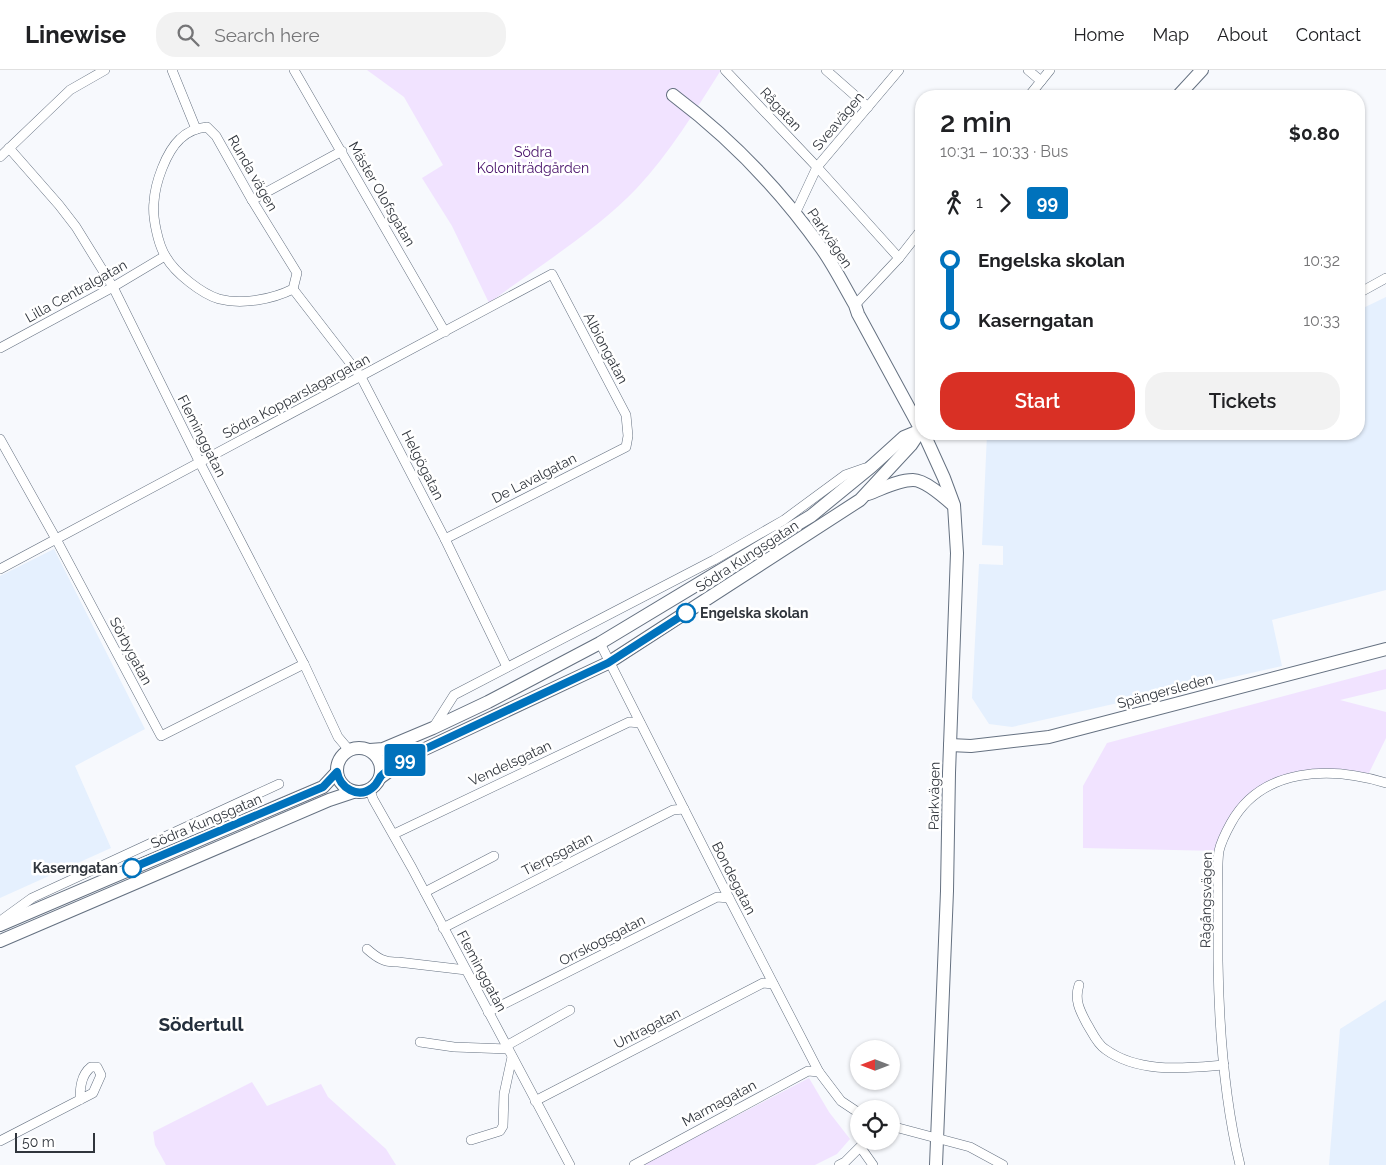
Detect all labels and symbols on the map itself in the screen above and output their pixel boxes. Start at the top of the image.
street label: Rågatan [757,84,805,134]
street label: Sveavägen [809,89,867,153]
street label: Runda vägen [225,132,281,214]
street label: Mäster Olofsgatan [346,139,418,249]
park label: Södra Koloniträdgården [477,144,589,176]
street label: Parkvägen [804,205,856,271]
street label: Lilla Centralgatan [22,256,130,326]
street label: Albiongatan [581,310,631,386]
street label: Södra Kopparslagargatan [220,350,372,442]
street label: Fleminggatan [175,392,229,480]
street label: Helgögatan [399,428,447,502]
street label: De Lavalgatan [489,450,579,506]
street label: Södra Kungsgatan [693,517,801,595]
marker: Engelska skolan [676,603,696,623]
place label: Engelska skolan [700,605,808,621]
street label: Sörbygatan [107,614,155,688]
street label: Spängersleden [1115,671,1215,711]
street label: Vendelsgatan [466,737,554,789]
line badge: 99 [382,744,428,776]
street label: Parkvägen [925,762,943,830]
street label: Södra Kungsgatan [148,790,264,852]
street label: Tierpsgatan [519,829,595,879]
street label: Bondegatan [709,839,759,917]
street label: Rågångsvägen [1197,852,1215,948]
marker: Kaserngatan [122,858,142,878]
place label: Kaserngatan [33,860,118,876]
street label: Orrskogsgatan [556,911,648,969]
street label: Fleminggatan [454,928,510,1014]
street label: Untragatan [611,1004,683,1052]
district label: Södertull [158,1013,245,1035]
north arrow [850,1040,900,1090]
street label: Marmagatan [679,1077,759,1129]
scale bar [15,1130,95,1153]

